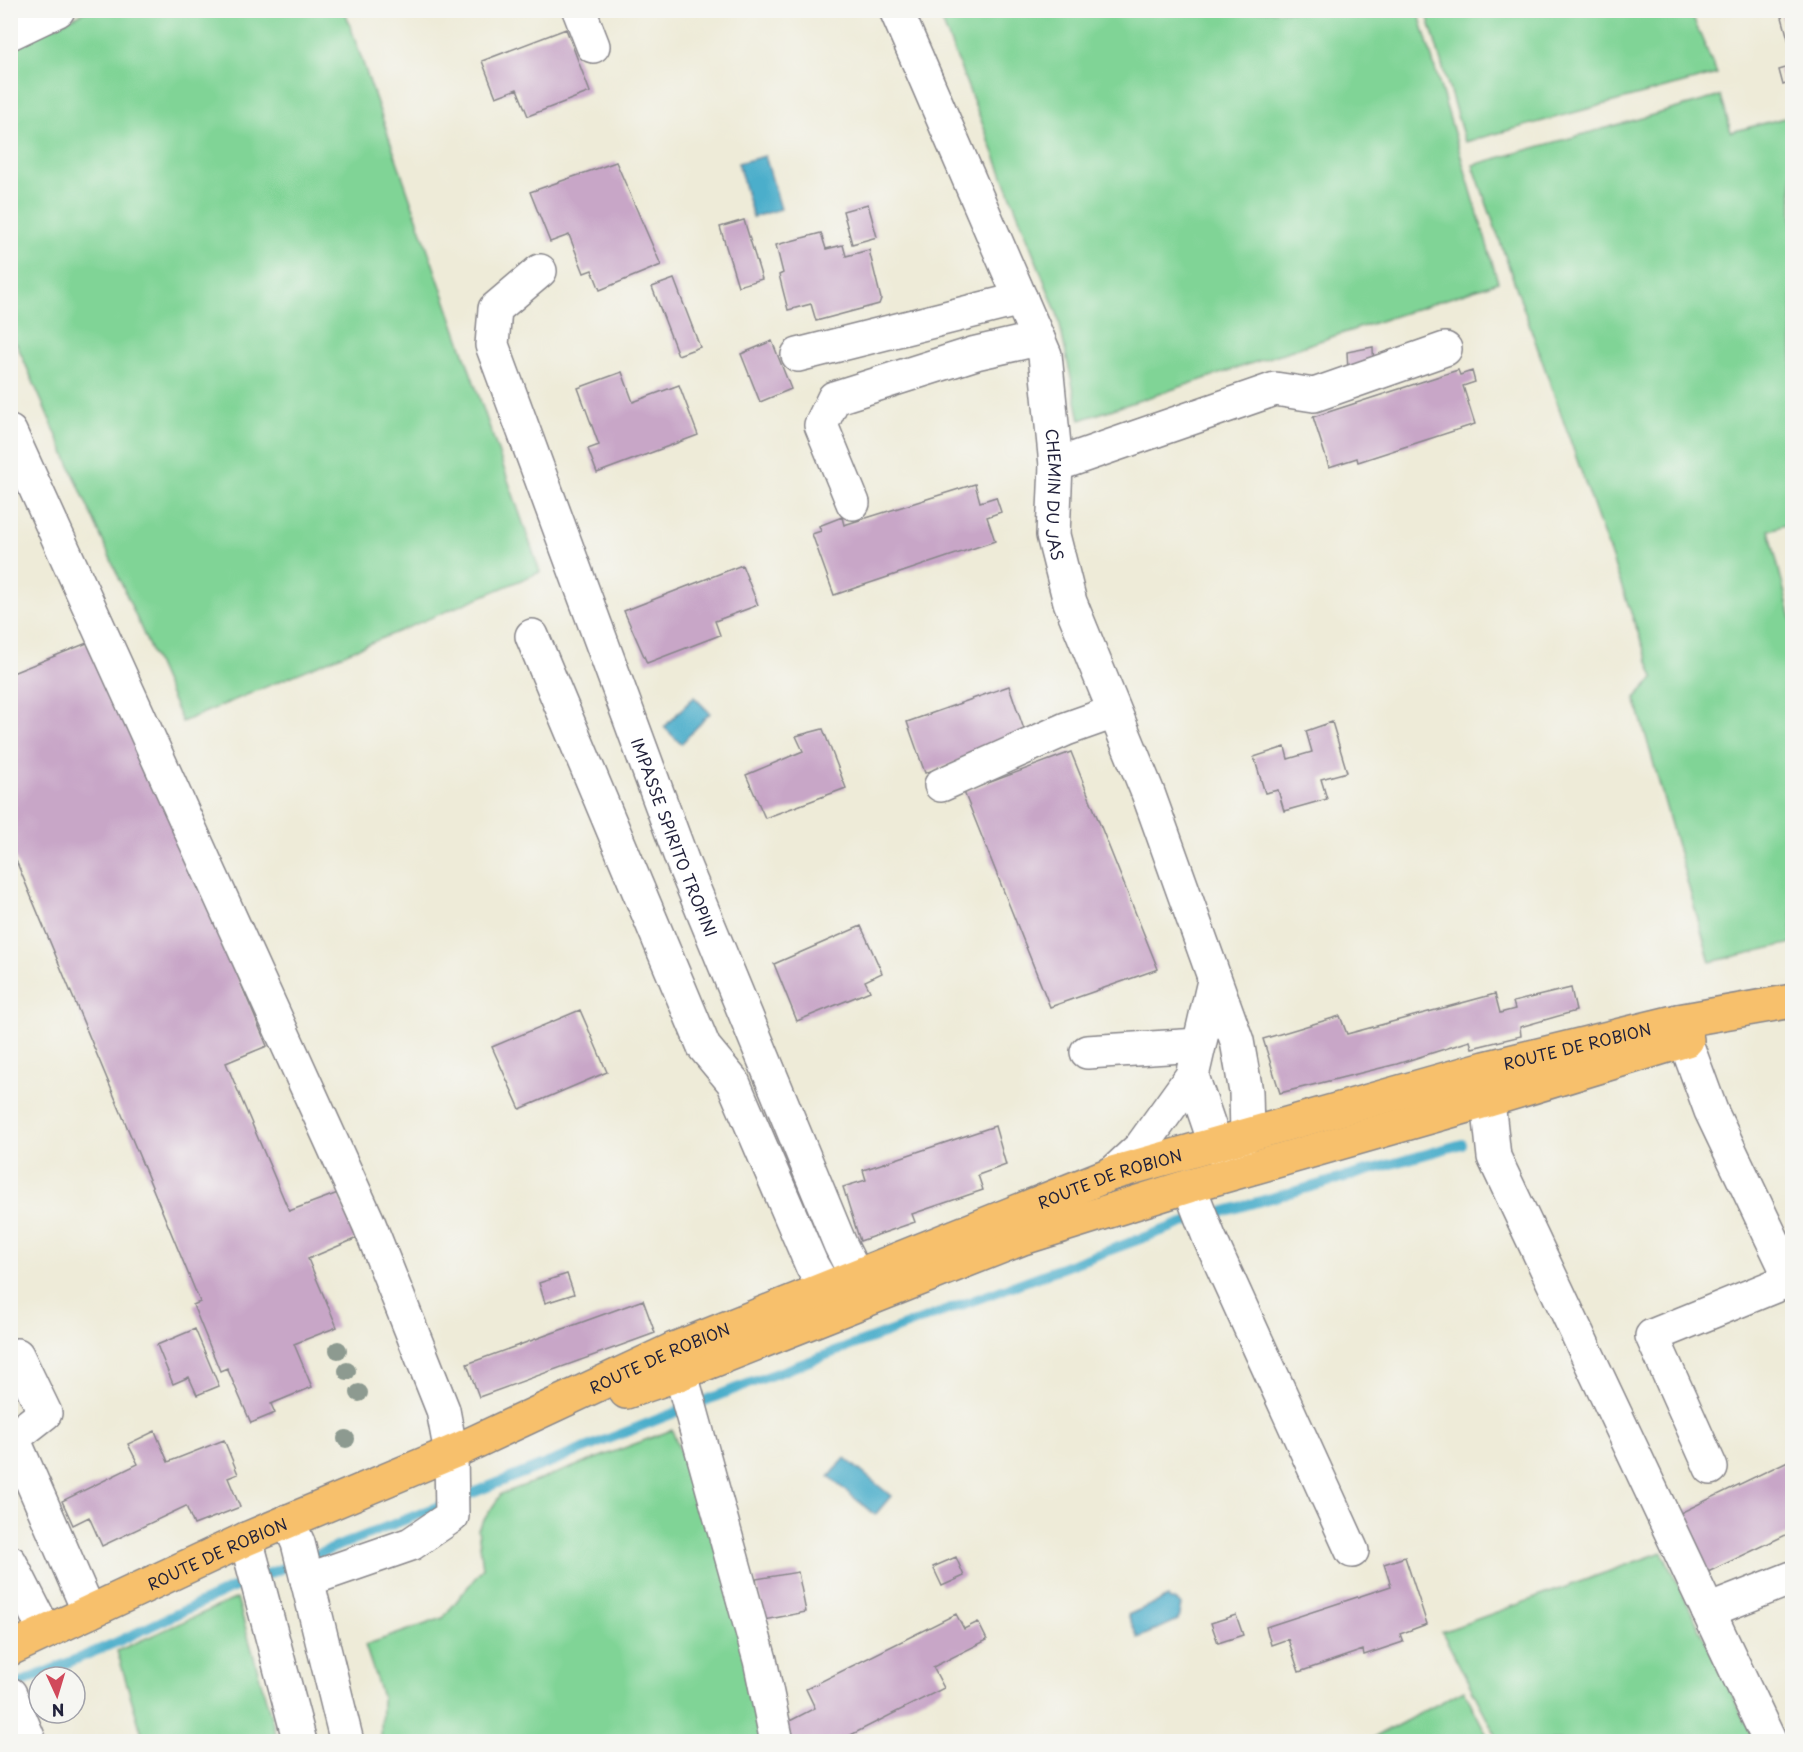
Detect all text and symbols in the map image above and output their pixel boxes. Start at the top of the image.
street label: CHEMIN DU JAS [1040,427,1071,563]
street label: IMPASSE SPIRITO TROPINI [626,734,724,940]
street label: ROUTE DE ROBION [1501,1016,1654,1075]
street label: ROUTE DE ROBION [1034,1142,1185,1214]
street label: ROUTE DE ROBION [585,1316,733,1399]
street label: ROUTE DE ROBION [143,1511,291,1596]
north arrow [27,1665,87,1725]
text: N [51,1699,65,1723]

